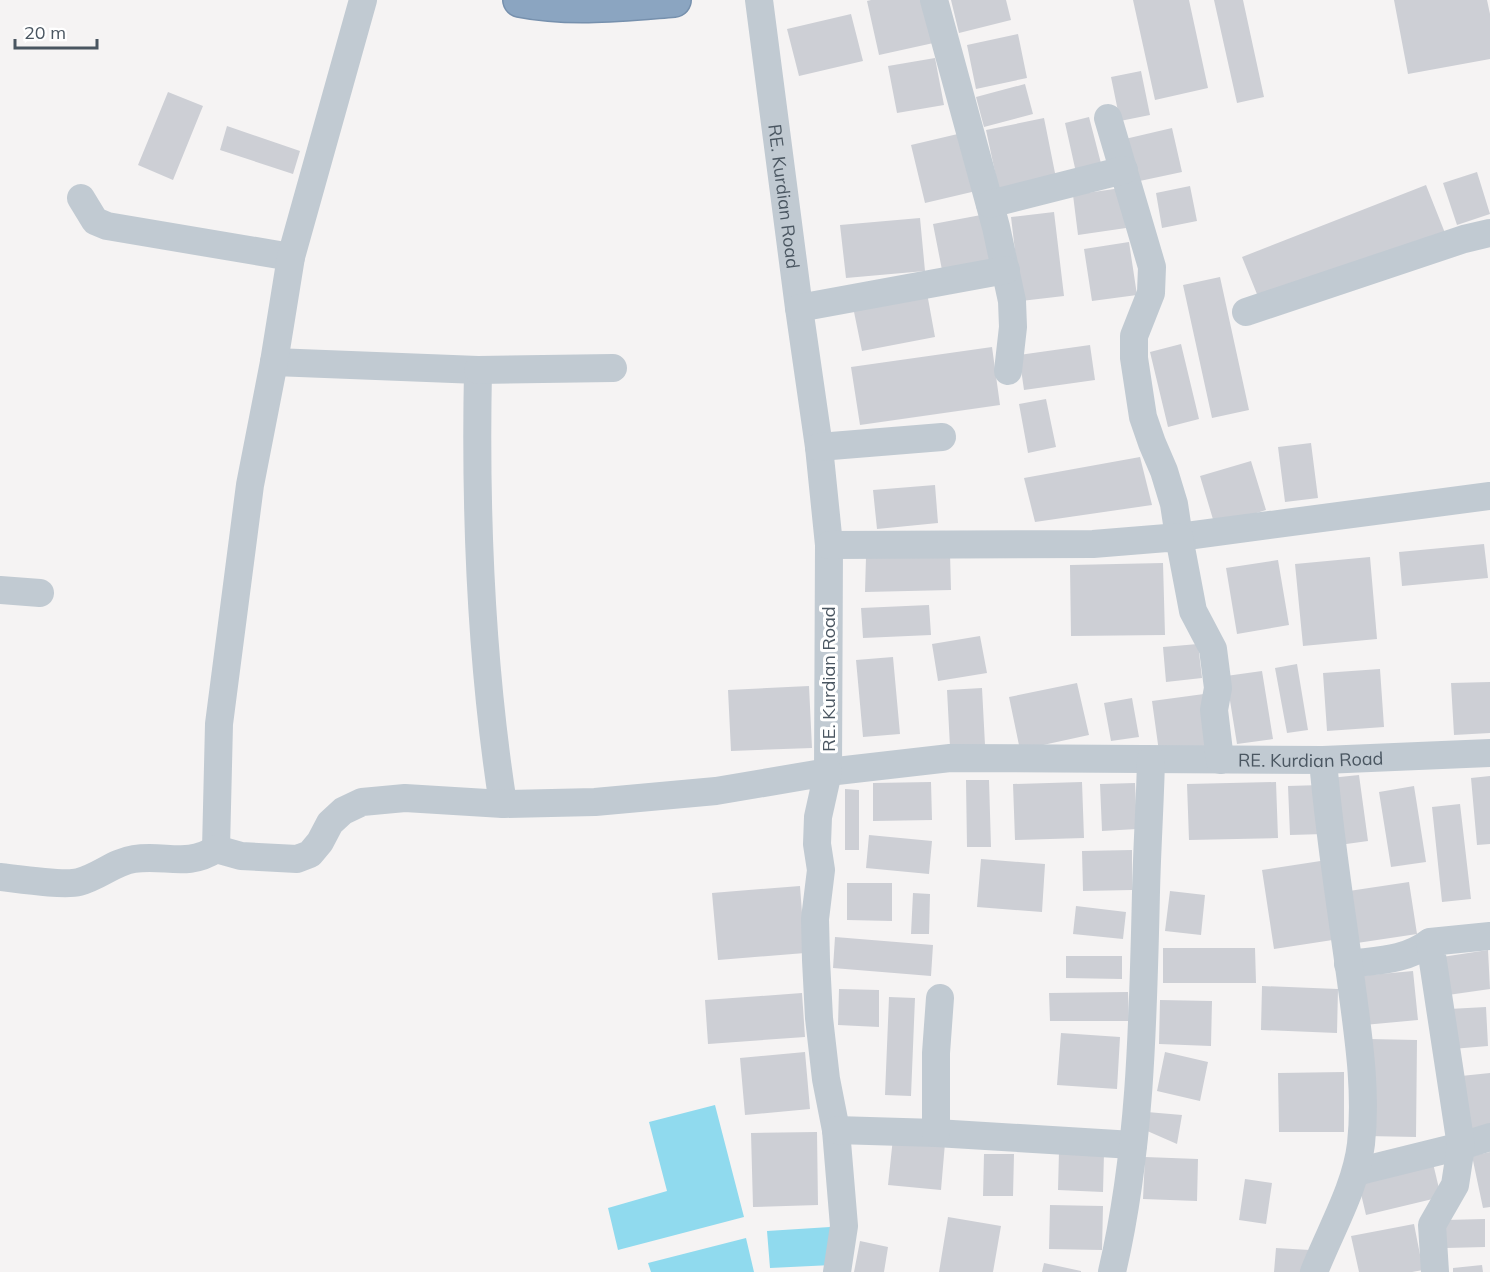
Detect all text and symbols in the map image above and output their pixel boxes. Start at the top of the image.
scale bar [15,12,98,50]
text: 20 m [24,21,66,44]
street label: RE. Kurdian Road [764,123,805,270]
street label: RE. Kurdian Road [817,606,840,752]
street label: RE. Kurdian Road [1238,746,1384,772]

